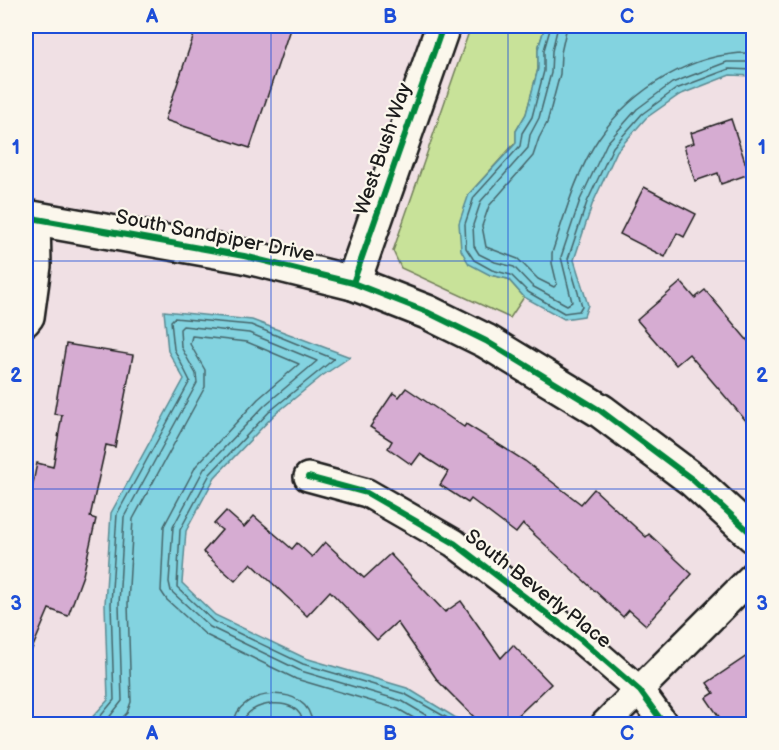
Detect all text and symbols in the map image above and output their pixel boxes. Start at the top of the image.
text: A [145,5,159,29]
text: B [383,5,397,29]
text: C [620,5,634,29]
street label: West Bush Way [349,80,417,218]
text: 1 [12,136,20,160]
text: 1 [758,136,766,160]
street label: South Sandpiper Drive [113,205,317,267]
text: 2 [10,364,22,388]
text: 2 [756,364,768,388]
street label: South Beverly Place [460,524,616,654]
text: 3 [10,592,22,616]
text: 3 [756,592,768,616]
text: A [145,722,159,746]
text: B [383,722,397,746]
text: C [620,722,634,746]

